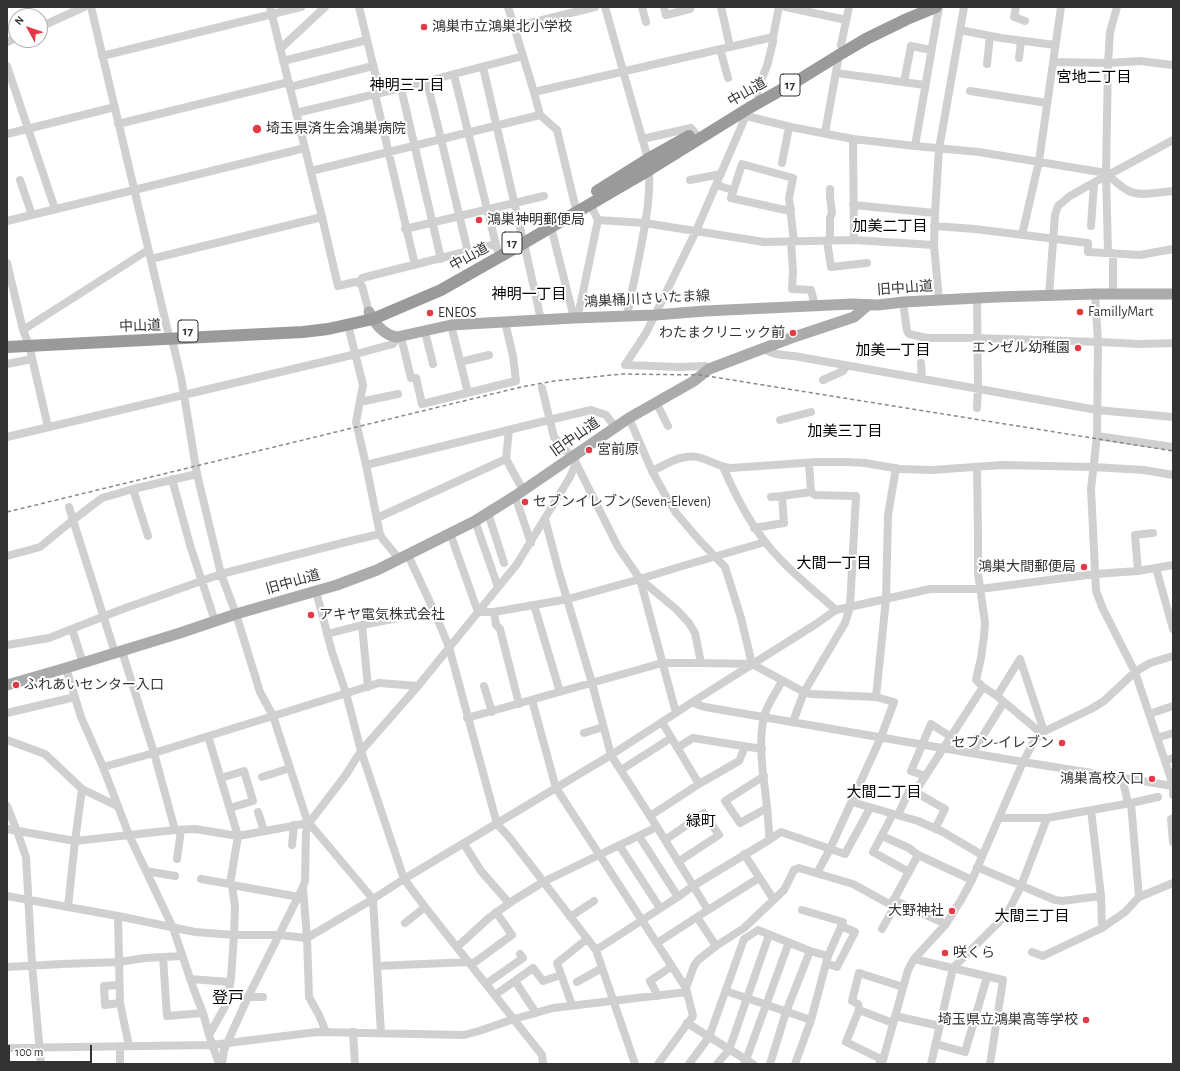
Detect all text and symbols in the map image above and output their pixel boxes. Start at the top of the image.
north arrow [8,8,48,48]
text: N [13,14,26,27]
place label: 鴻巣市立鴻巣北小学校 [432,19,572,35]
marker: 鴻巣市立鴻巣北小学校 [419,22,429,32]
district label: 宮地二丁目 [1057,68,1131,86]
street label: 中山道 [725,74,769,110]
road number: 17 [780,74,800,96]
district label: 神明三丁目 [370,76,444,94]
place label: 埼玉県済生会鴻巣病院 [266,121,406,137]
marker: 埼玉県済生会鴻巣病院 [251,123,263,135]
place label: 鴻巣神明郵便局 [487,212,585,228]
marker: 鴻巣神明郵便局 [474,215,484,225]
district label: 加美二丁目 [853,217,927,235]
road number: 17 [502,232,522,254]
street label: 中山道 [447,239,491,275]
street label: 旧中山道 [876,278,934,298]
district label: 神明一丁目 [492,285,566,303]
street label: 鴻巣桶川さいたま線 [584,287,710,311]
place label: FamillyMart [1088,304,1153,320]
place label: ENEOS [438,305,476,321]
marker: FamillyMart [1075,307,1085,317]
marker: ENEOS [425,308,435,318]
street label: 中山道 [119,317,161,335]
road number: 17 [178,320,198,342]
place label: わたまクリニック前 [659,325,785,341]
marker: わたまクリニック前 [788,328,798,338]
place label: エンゼル幼稚園 [972,340,1070,356]
district label: 加美一丁目 [856,341,930,359]
marker: エンゼル幼稚園 [1073,343,1083,353]
street label: 旧中山道 [547,414,603,460]
district label: 加美三丁目 [808,422,882,440]
place label: 宮前原 [597,442,639,458]
marker: 宮前原 [584,445,594,455]
place label: セブンイレブン(Seven-Eleven) [533,494,711,510]
marker: セブンイレブン(Seven-Eleven) [520,497,530,507]
district label: 大間一丁目 [797,554,871,572]
place label: 鴻巣大間郵便局 [978,559,1076,575]
marker: 鴻巣大間郵便局 [1079,562,1089,572]
street label: 旧中山道 [264,566,322,598]
place label: アキヤ電気株式会社 [319,607,445,623]
marker: アキヤ電気株式会社 [306,610,316,620]
place label: ふれあいセンター入口 [24,677,164,693]
marker: ふれあいセンター入口 [11,680,21,690]
place label: セブン-イレブン [952,735,1054,751]
marker: セブン-イレブン [1057,738,1067,748]
place label: 鴻巣高校入口 [1060,771,1144,787]
marker: 鴻巣高校入口 [1147,774,1157,784]
district label: 大間二丁目 [847,783,921,801]
district label: 緑町 [686,812,716,830]
place label: 大野神社 [888,903,944,919]
marker: 大野神社 [947,906,957,916]
district label: 大間三丁目 [995,907,1069,925]
place label: 咲くら [953,945,995,961]
marker: 咲くら [940,948,950,958]
district label: 登戸 [212,988,244,1008]
place label: 埼玉県立鴻巣高等学校 [938,1012,1078,1028]
marker: 埼玉県立鴻巣高等学校 [1081,1015,1091,1025]
scale bar [10,1037,94,1063]
text: 100 m [15,1046,43,1058]

